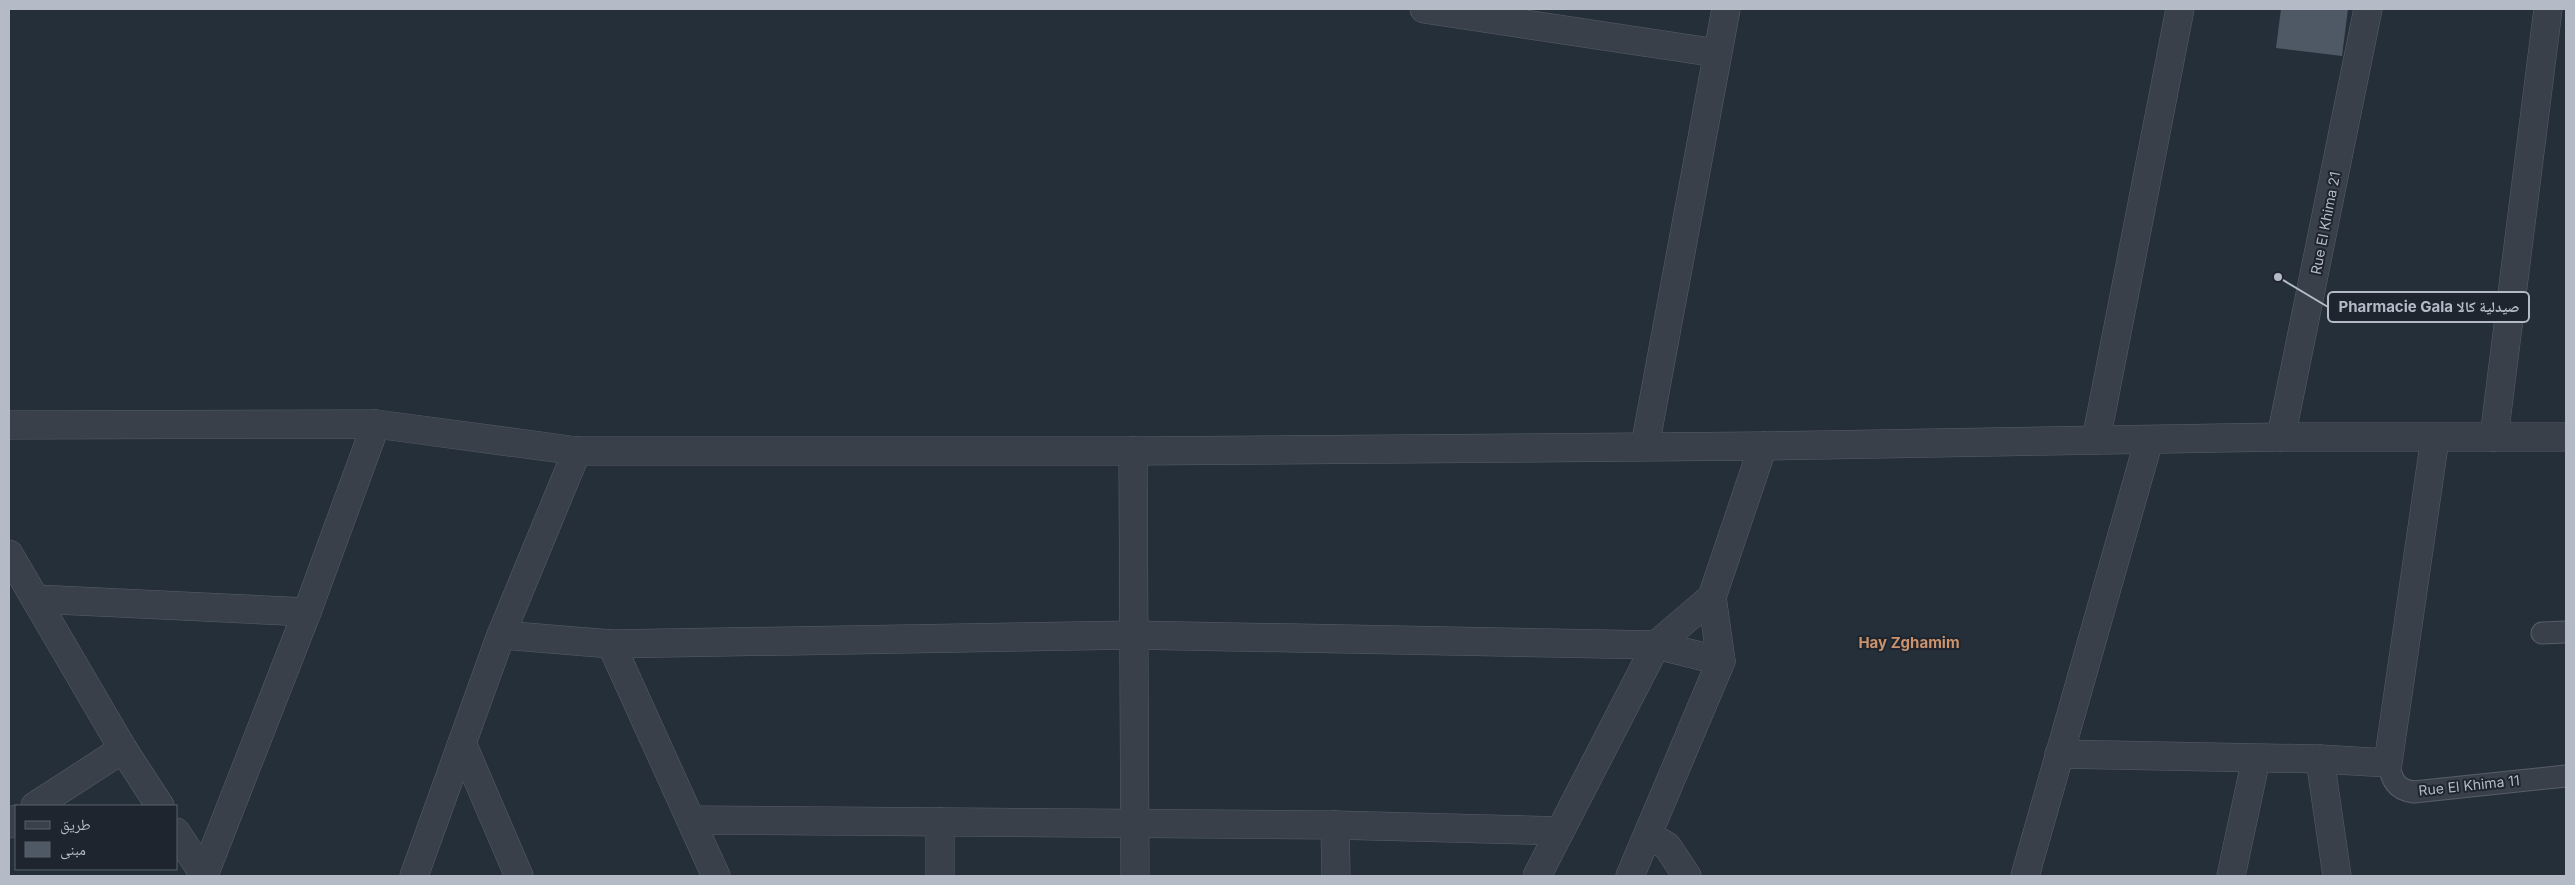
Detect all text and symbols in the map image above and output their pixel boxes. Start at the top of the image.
street label: Rue El Khima 21 [2307,170,2343,276]
callout: Pharmacie Gala صيدلية كالا [2328,292,2529,322]
text: Pharmacie Gala صيدلية كالا [2338,297,2520,316]
district label: Hay Zghamim [1858,633,1960,652]
street label: Rue El Khima 11 [2418,771,2520,799]
legend [15,805,178,870]
text: طريق [60,815,91,835]
text: مبنى [60,840,86,860]

